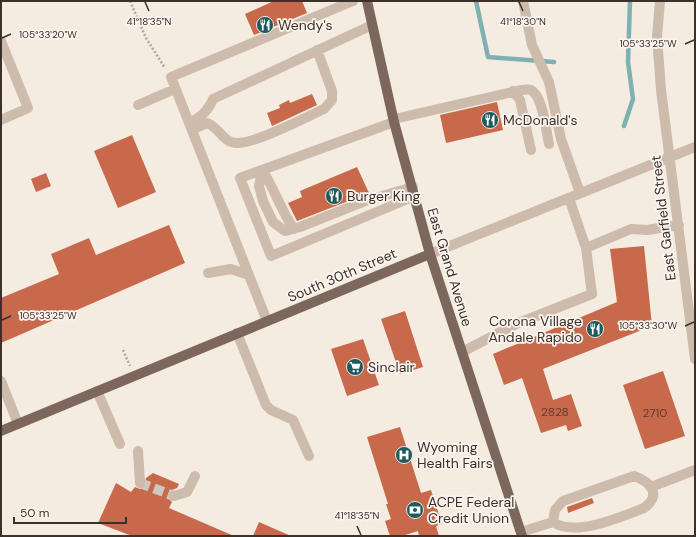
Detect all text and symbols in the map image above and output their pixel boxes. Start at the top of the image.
text: 41°18'35"N [126,15,172,28]
restaurant icon: Wendy's [255,15,275,35]
text: 41°18'30"N [500,15,546,28]
place label: Wendy's [278,16,333,34]
text: 105°33'20"W [19,28,77,41]
text: 105°33'25"W [619,37,677,50]
restaurant icon: McDonald's [480,110,500,130]
place label: McDonald's [503,111,578,129]
street label: East Garfield Street [646,154,680,282]
restaurant icon: Burger King [324,186,344,206]
place label: Burger King [347,187,420,205]
street label: East Grand Avenue [423,206,477,328]
street label: South 30th Street [285,244,399,306]
text: 105°33'25"W [19,309,77,322]
place label: Corona Village Andale Rapido [489,312,582,346]
restaurant icon: Corona Village Andale Rapido [585,319,605,339]
text: 105°33'30"W [619,319,677,332]
supermarket icon: Sinclair [345,357,365,377]
place label: Sinclair [368,358,415,376]
house number: 2828 [541,404,569,420]
house number: 2710 [642,405,668,421]
place label: Wyoming Health Fairs [417,438,493,472]
hospital icon: Wyoming Health Fairs [394,445,414,465]
place label: ACPE Federal Credit Union [428,493,514,527]
scale bar [14,499,126,525]
bank icon: ACPE Federal Credit Union [405,500,425,520]
text: 50 m [20,505,49,521]
text: 41°18'35"N [334,509,380,522]

